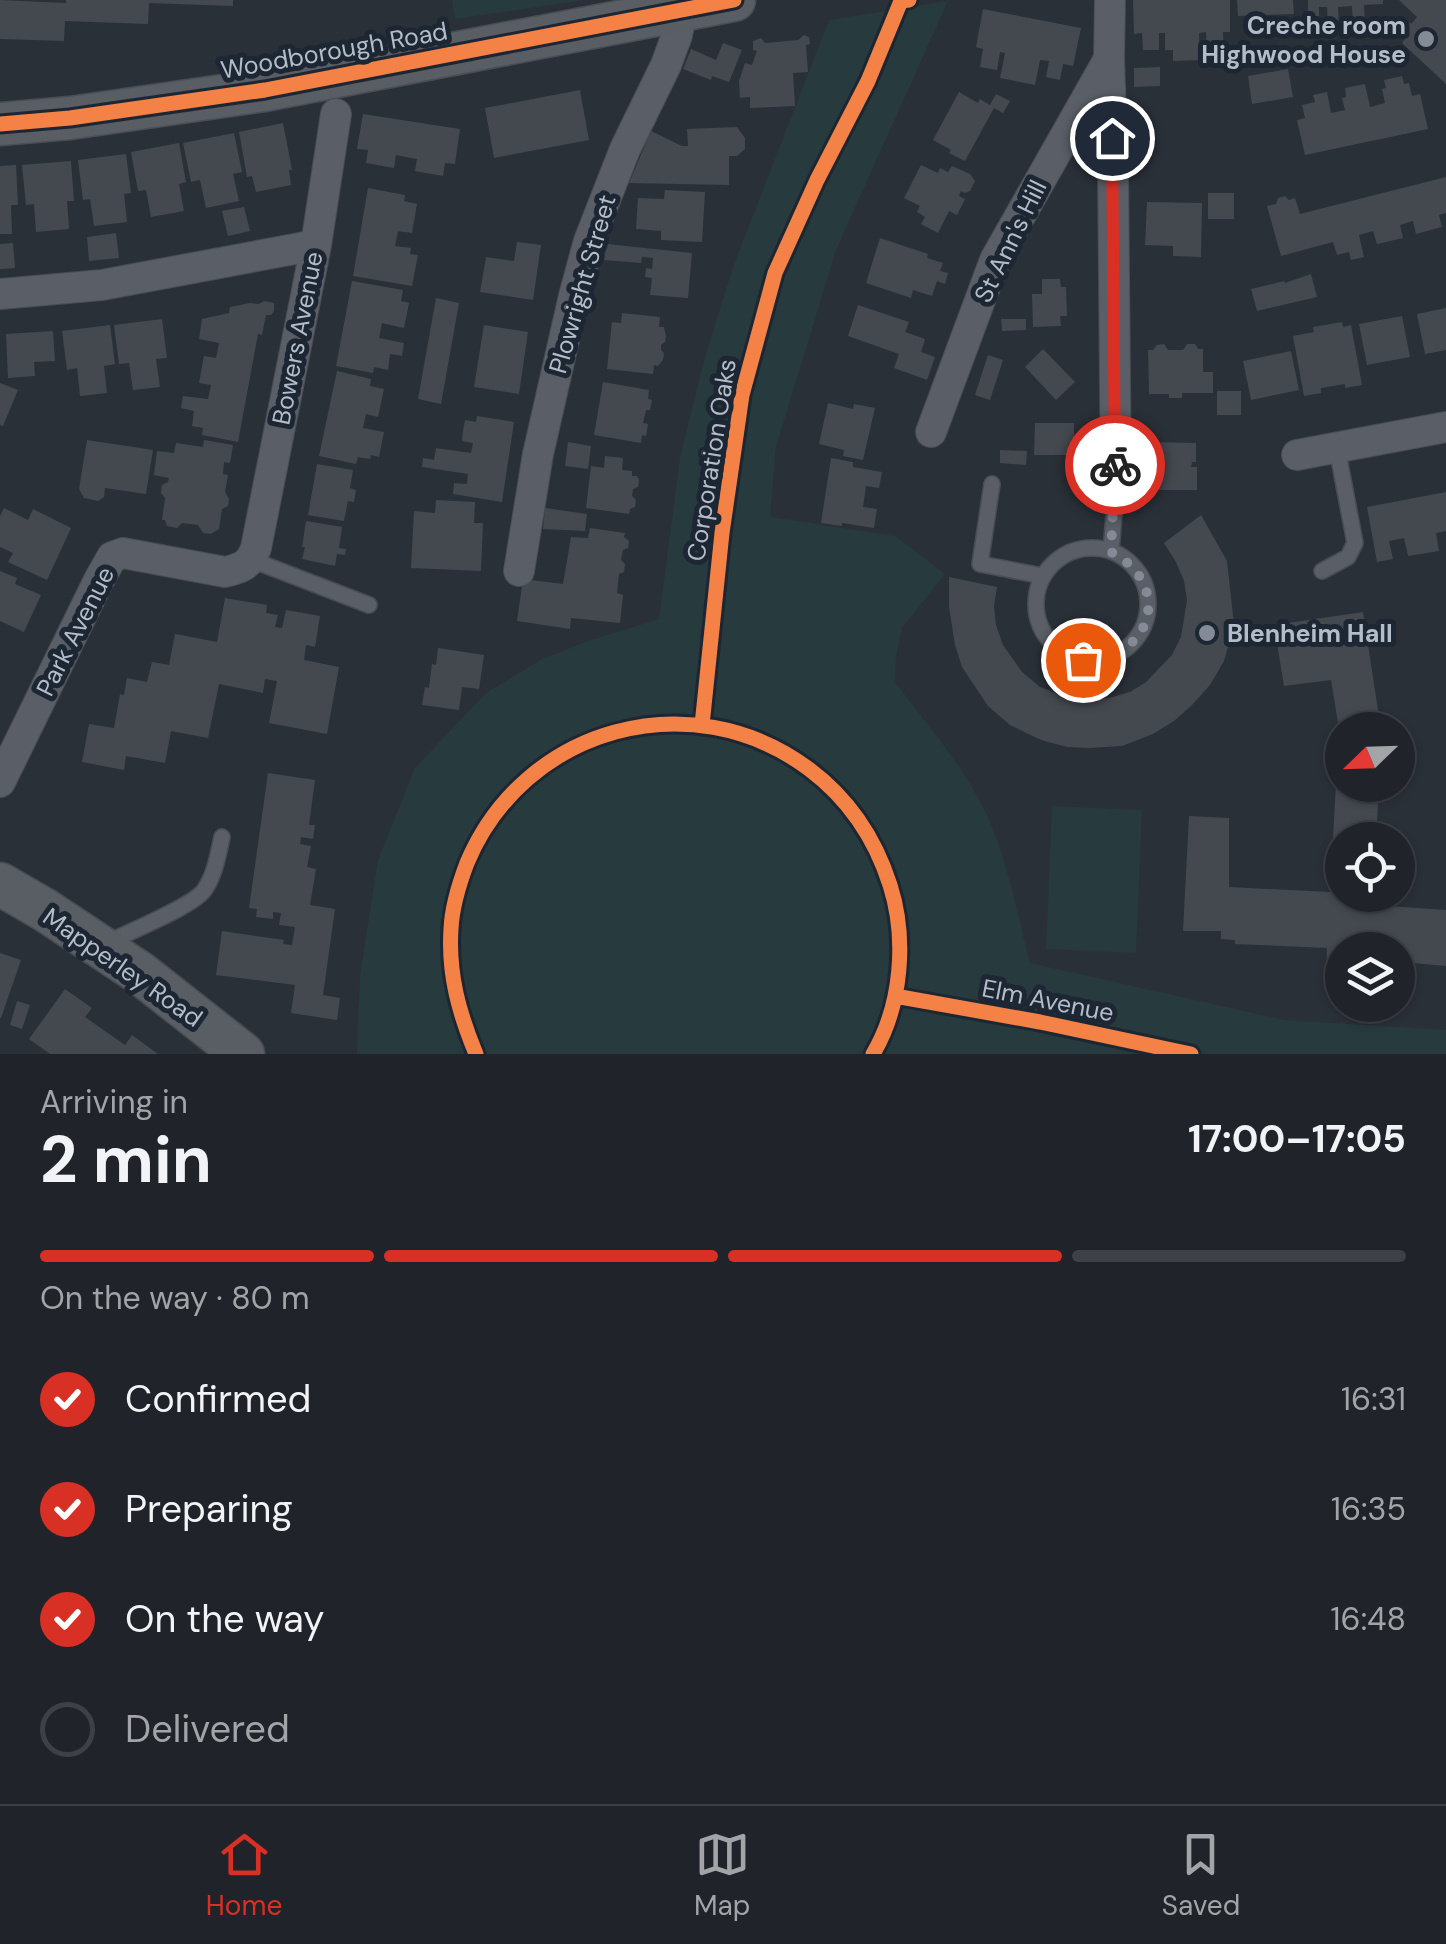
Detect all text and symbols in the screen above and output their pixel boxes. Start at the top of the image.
place label: Creche room Highwood House [1201,9,1406,71]
street label: Woodborough Road [218,14,450,87]
marker: Creche room Highwood House [1415,28,1437,50]
pin [1070,96,1155,181]
icon: home [1085,111,1140,166]
street label: St Ann's Hill [967,175,1054,308]
street label: Plowright Street [541,191,624,377]
street label: Bowers Avenue [265,249,330,427]
street label: Corporation Oaks [679,357,744,563]
courier [1065,415,1165,515]
icon: bike [1088,438,1143,493]
street label: Park Avenue [29,561,122,702]
place label: Blenheim Hall [1227,617,1393,650]
pin [1041,618,1126,703]
marker: Blenheim Hall [1196,622,1218,644]
icon: bag [1056,633,1111,688]
north arrow [1325,712,1415,802]
map controls [1325,712,1415,1022]
button: locate [1325,822,1415,912]
street label: Mapperley Road [36,900,209,1035]
button: layers [1325,932,1415,1022]
street label: Elm Avenue [979,972,1117,1029]
text: Arriving in [40,1081,188,1123]
text: 17:00–17:05 [1188,1114,1406,1164]
text: 2 min [40,1118,212,1202]
text: On the way · 80 m [40,1277,310,1319]
icon: check [40,1372,95,1427]
text: Confirmed [125,1374,311,1424]
text: 16:31 [1341,1378,1406,1420]
icon: check [40,1482,95,1537]
text: Preparing [125,1484,293,1534]
text: 16:35 [1331,1488,1406,1530]
icon: check [40,1592,95,1647]
text: On the way [125,1594,324,1644]
text: 16:48 [1331,1598,1406,1640]
text: Delivered [125,1704,290,1754]
tab: Home [206,1827,282,1924]
tab: Map [694,1827,750,1924]
tab: Saved [1162,1827,1240,1924]

